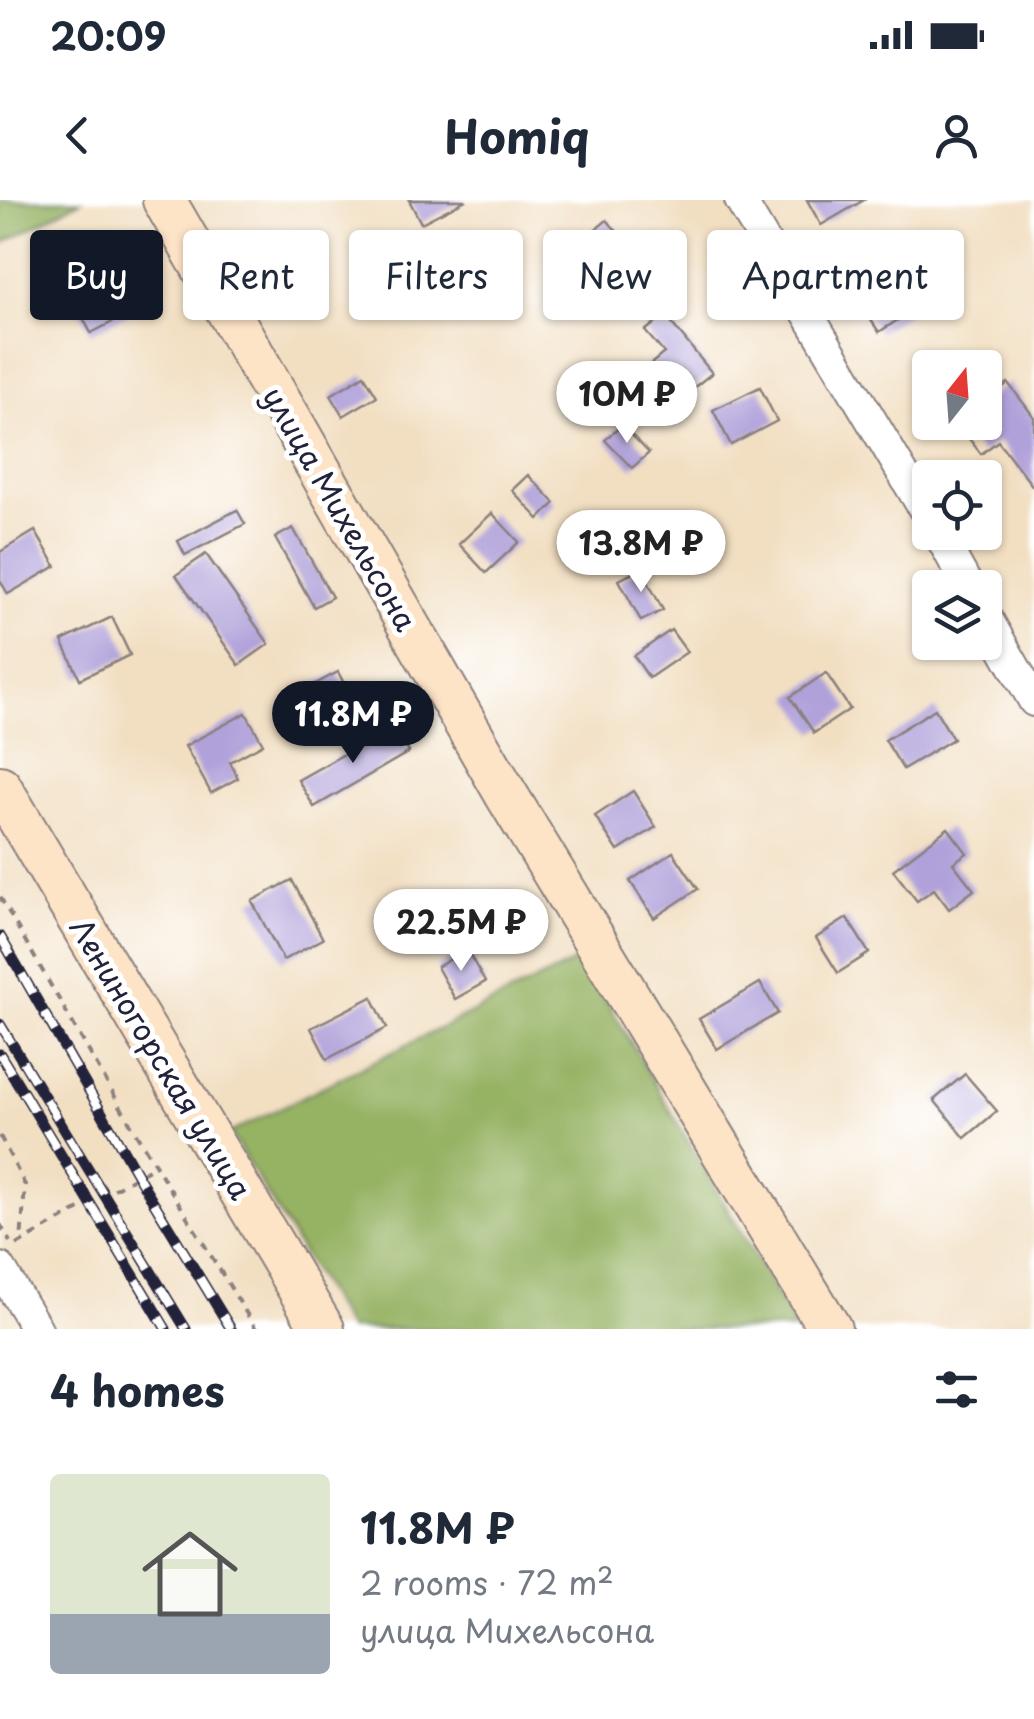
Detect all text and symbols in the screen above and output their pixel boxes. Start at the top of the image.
text: 20:09 [50,7,166,64]
text: Homiq [444,101,590,169]
icon: back [50,108,105,163]
icon: person [929,108,984,163]
chip: Buy [30,230,163,320]
chip: Rent [183,230,329,320]
chip: Filters [349,230,523,320]
chip: New [543,230,687,320]
chip: Apartment [707,230,964,320]
north arrow [912,350,1002,440]
map controls [912,350,1002,660]
pin: 10M ₽ [557,361,697,446]
text: 10M ₽ [578,369,676,417]
street label: улица Михельсона [253,377,430,639]
button: locate [912,460,1002,550]
pin: 13.8M ₽ [549,510,733,595]
text: 13.8M ₽ [579,518,703,566]
button: layers [912,570,1002,660]
pin: 11.8M ₽ [261,681,445,766]
text: 11.8M ₽ [294,689,412,737]
pin: 22.5M ₽ [369,889,553,974]
text: 22.5M ₽ [395,897,527,945]
street label: Лениногорская улица [60,909,264,1207]
text: 4 homes [50,1358,225,1421]
icon: filters [929,1362,984,1417]
text: 11.8M ₽ [360,1495,515,1558]
icon: home [130,1514,250,1634]
text: 2 rooms · 72 m² [360,1558,614,1606]
text: улица Михельсона [360,1606,654,1654]

